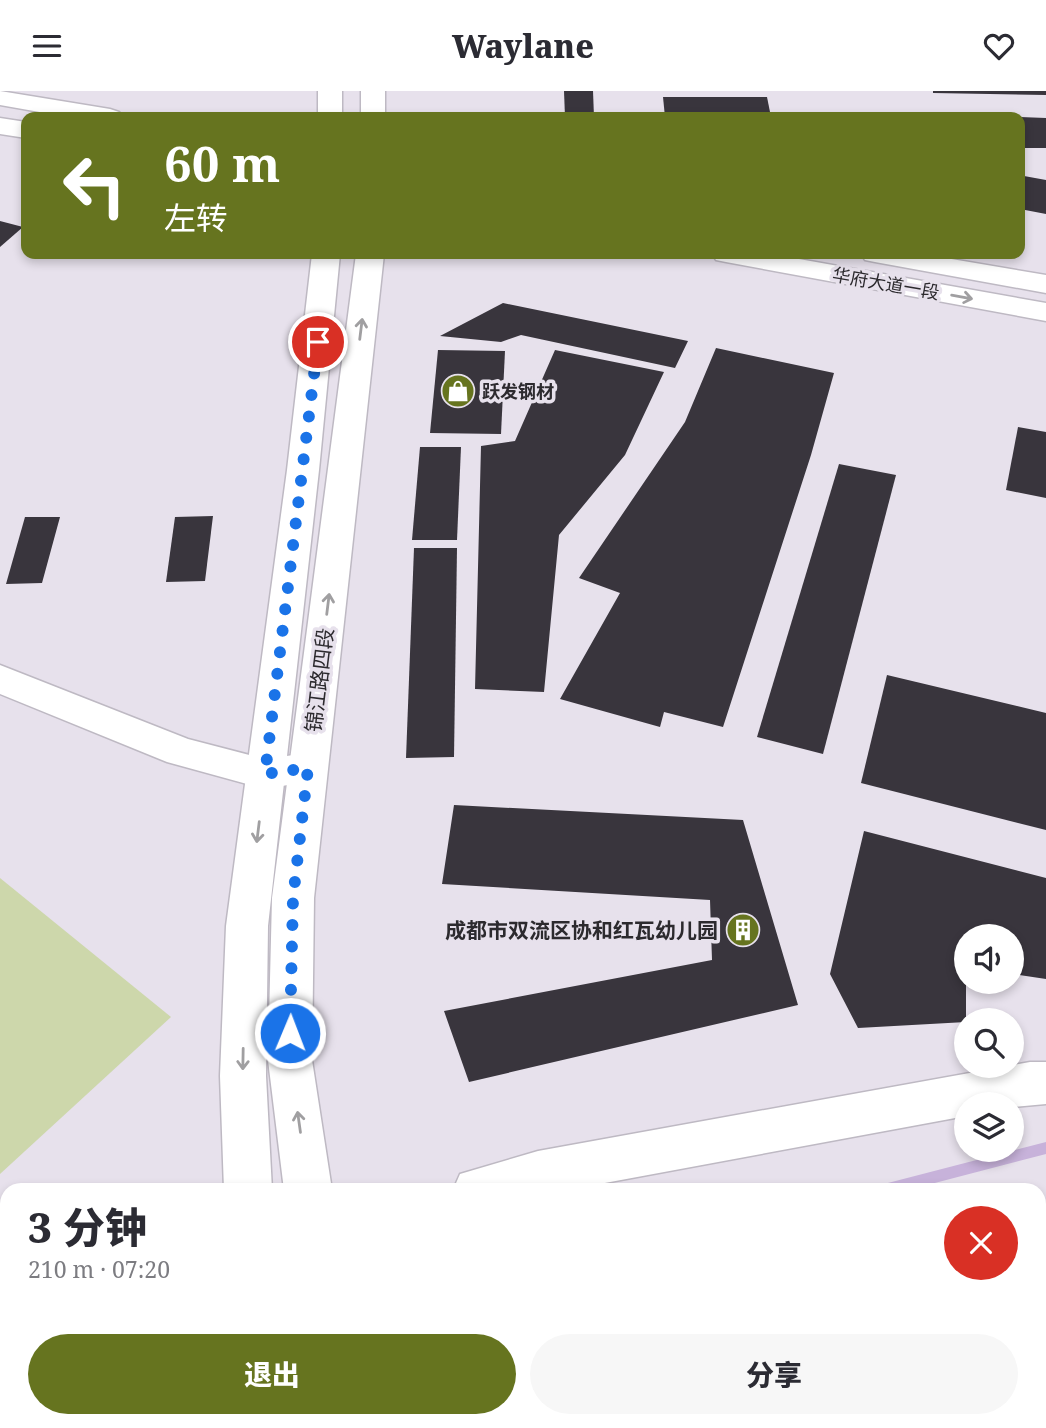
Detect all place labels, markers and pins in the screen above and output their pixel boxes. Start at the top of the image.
pin [288,312,348,372]
shop icon: 跃发钢材 [439,372,477,410]
place label: 跃发钢材 [482,379,554,403]
building icon: 成都市双流区协和红瓦幼儿园 [724,911,762,949]
place label: 成都市双流区协和红瓦幼儿园 [445,916,718,944]

